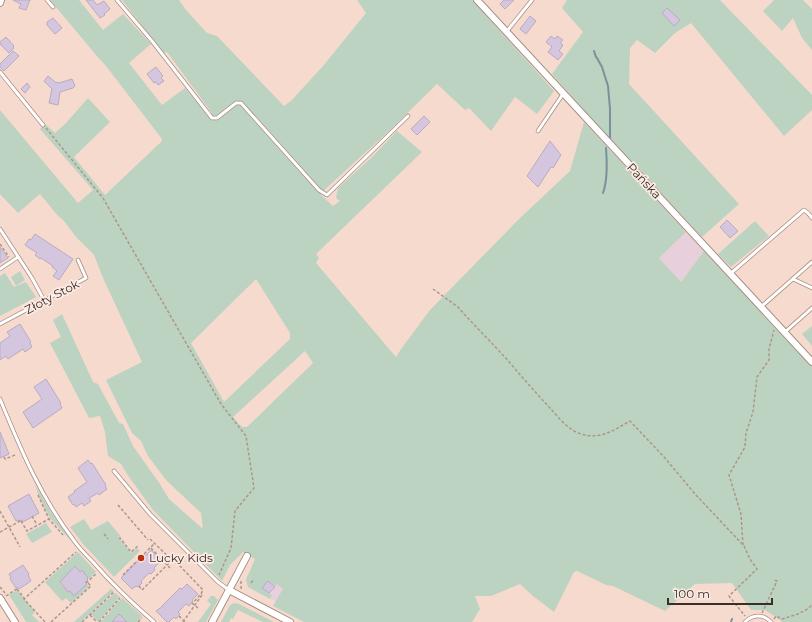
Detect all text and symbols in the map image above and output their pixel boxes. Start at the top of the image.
street label: Pańska [624,160,665,202]
street label: Złoty Stok [22,276,82,317]
place label: Lucky Kids [149,550,213,565]
marker: Lucky Kids [136,553,146,563]
scale bar [668,580,772,606]
text: 100 m [674,586,710,601]

